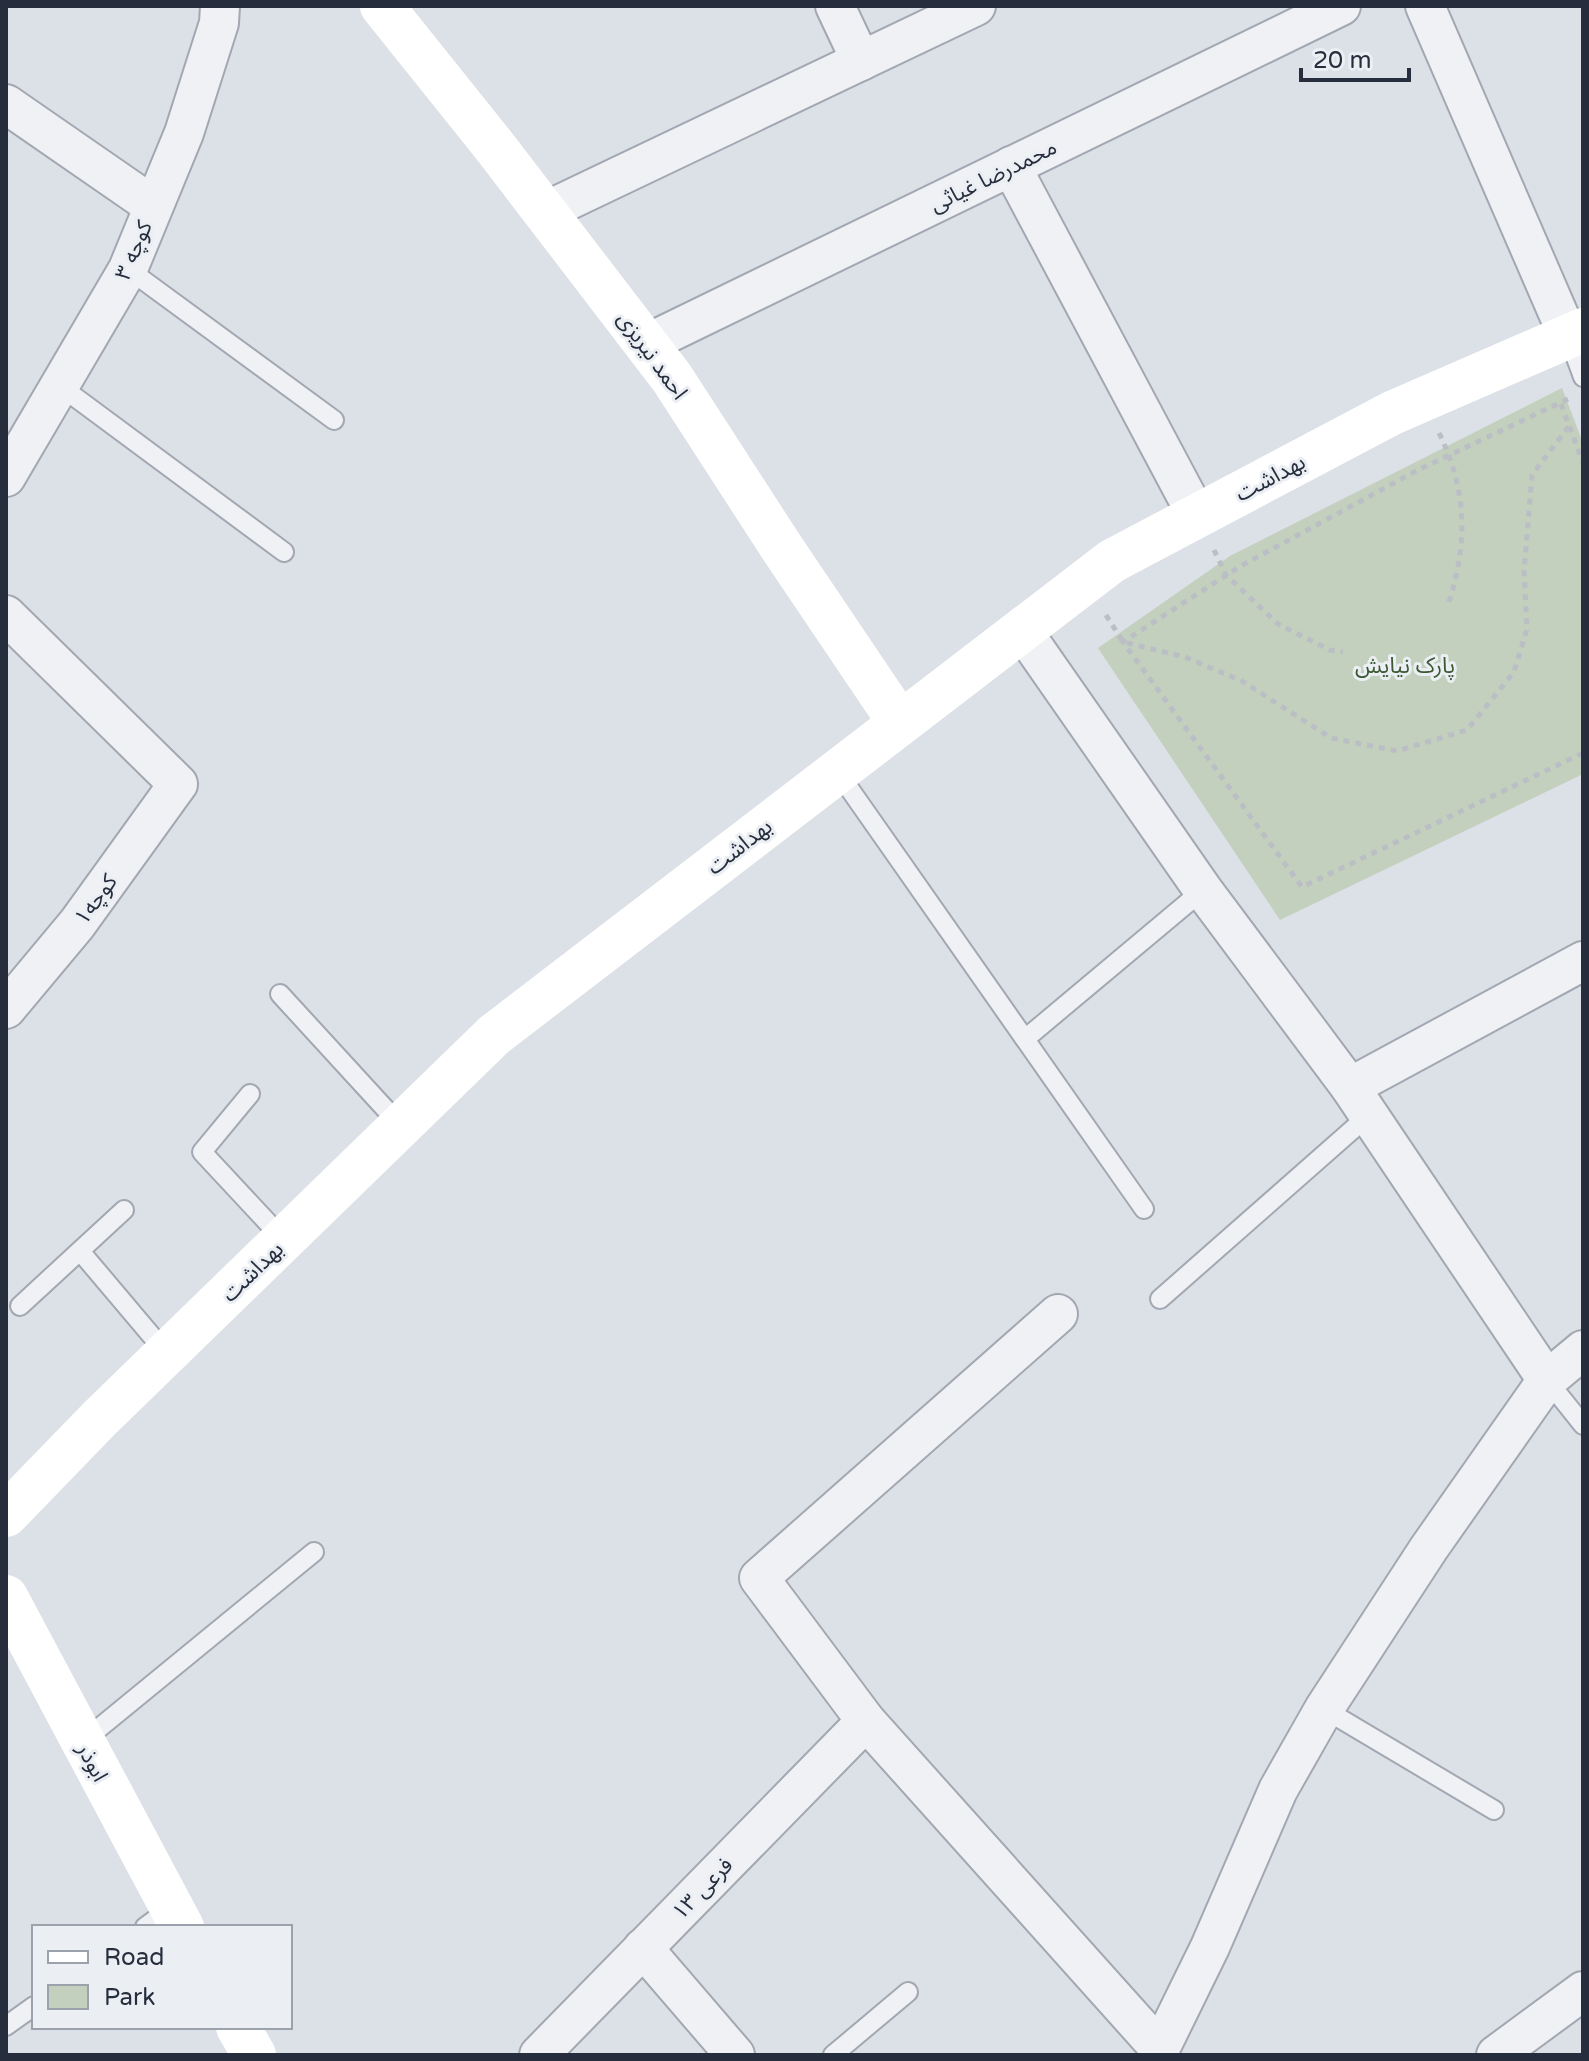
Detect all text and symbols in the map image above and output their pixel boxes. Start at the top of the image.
scale bar [1301,32,1409,82]
text: 20 m [1313,46,1371,75]
street label: محمدرضا غیاثی [926,134,1061,218]
street label: کوچه ۳ [110,216,159,284]
street label: احمد نیریزی [612,306,693,405]
street label: بهداشت [1231,449,1310,507]
park label: پارک نیایش [1355,653,1455,680]
street label: بهداشت [702,813,777,880]
street label: کوچه۱ [69,869,124,930]
street label: بهداشت [217,1236,289,1307]
street label: ابوذر [71,1738,113,1786]
street label: فرعی ۱۳ [667,1852,739,1925]
legend [32,1925,292,2029]
text: Road [104,1943,164,1972]
text: Park [104,1983,155,2012]

